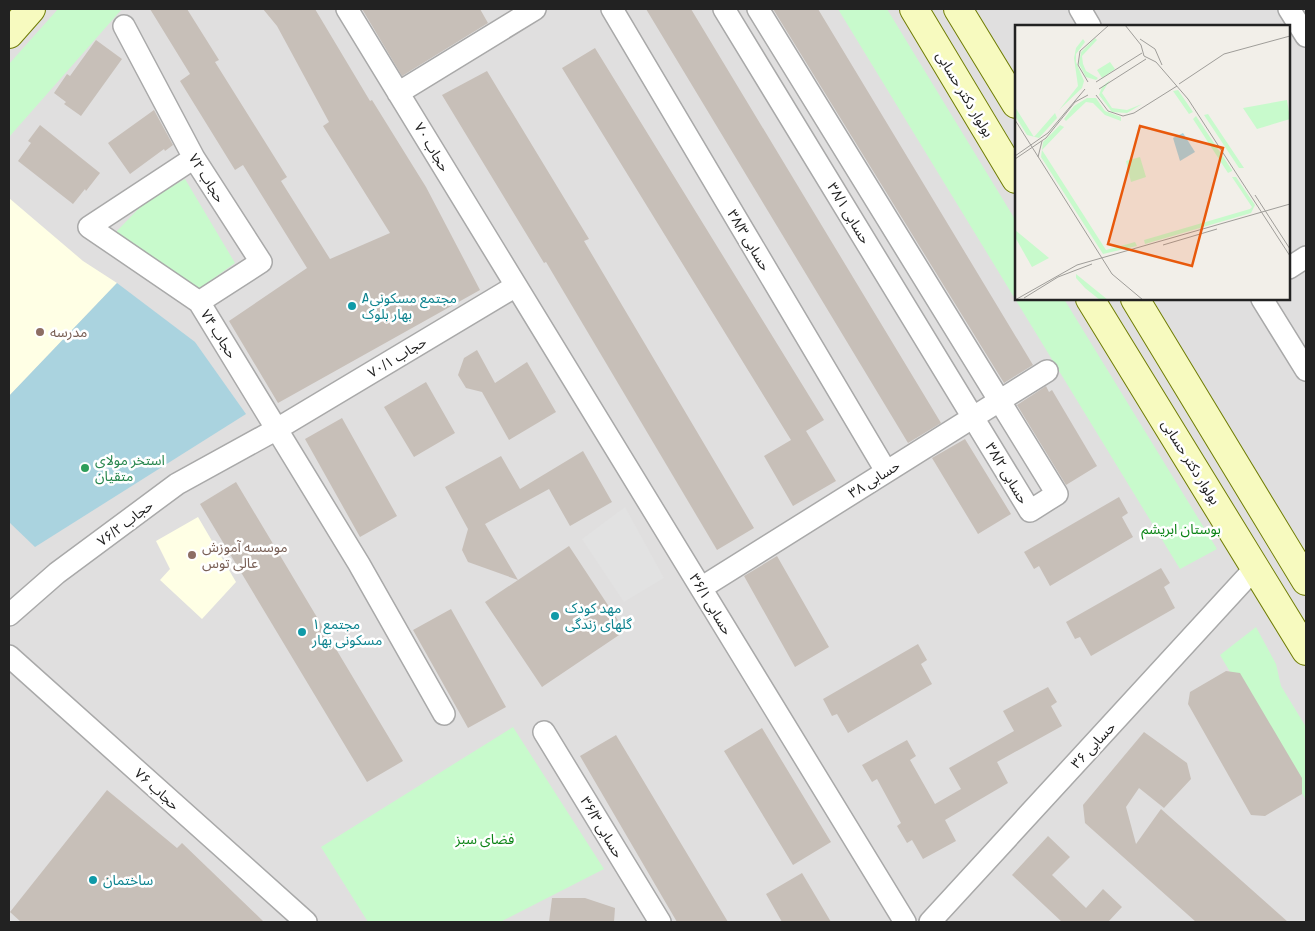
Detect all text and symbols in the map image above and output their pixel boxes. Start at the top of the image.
inset map [1015,25,1290,300]
street label: بولوار دکتر حسابی [932,48,998,140]
street label: حجاب ۷۰ [410,119,454,175]
street label: حجاب ۷۲ [185,150,229,206]
street label: حسابی ۳۸/۱ [824,179,874,247]
street label: حسابی ۳۸/۳ [724,206,774,274]
place label: Aمجتمع مسکونی بهار بلوک [361,289,457,323]
marker: Aمجتمع مسکونی بهار بلوک [346,300,358,312]
street label: حجاب ۷۴ [197,306,241,362]
place label: مدرسه [50,323,87,341]
marker: مدرسه [34,326,46,338]
street label: حجاب ۷۰/۱ [364,332,430,382]
street label: بولوار دکتر حسابی [1158,416,1224,508]
street label: حسابی ۳۸/۲ [982,439,1032,507]
place label: استخر مولای متقیان [95,451,165,485]
street label: حسابی ۳۸ [845,456,903,502]
marker: استخر مولای متقیان [79,462,91,474]
street label: حجاب ۷۶/۲ [93,496,157,550]
park label: بوستان ابریشم [1141,520,1221,540]
place label: موسسه آموزش عالی توس [202,538,288,572]
marker: موسسه آموزش عالی توس [186,549,198,561]
street label: حسابی ۳۶/۱ [686,570,736,638]
place label: مهد کودک گلهای زندگی [565,599,632,633]
marker: مهد کودک گلهای زندگی [549,610,561,622]
place label: ۱ مجتمع مسکونی بهار [311,615,382,649]
marker: ۱ مجتمع مسکونی بهار [296,626,308,638]
street label: حسابی ۳۶ [1067,718,1119,772]
street label: حجاب ۷۶ [131,764,183,814]
street label: حسابی ۳۶/۳ [577,793,627,861]
park label: فضای سبز [455,830,514,848]
place label: ساختمان [103,871,153,889]
marker: ساختمان [87,874,99,886]

